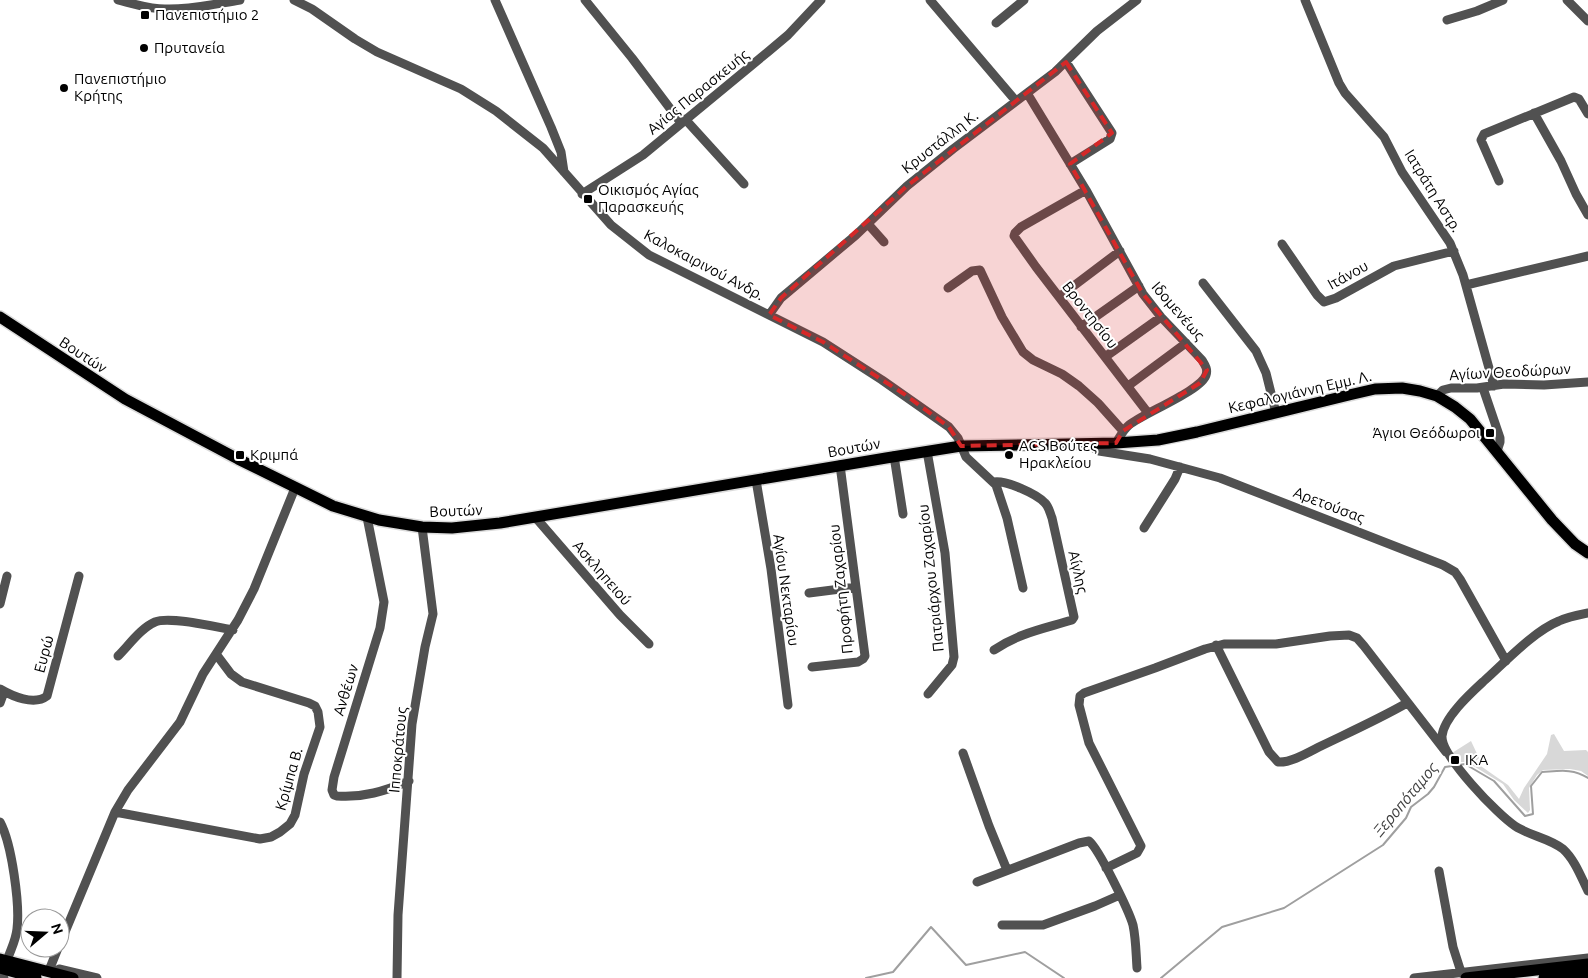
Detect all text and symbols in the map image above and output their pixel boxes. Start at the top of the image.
place label: Πανεπιστήμιο 2 [155,6,259,23]
marker: Πανεπιστήμιο 2 [139,9,151,21]
place label: Πρυτανεία [154,39,225,56]
marker: Πρυτανεία [138,42,150,54]
street label: Αγίας Παρασκευής [644,45,752,138]
place label: Πανεπιστήμιο Κρήτης [74,70,166,104]
marker: Πανεπιστήμιο Κρήτης [58,82,70,94]
street label: Κρυστάλλη Κ. [898,107,981,177]
street label: Ιατράτη Αστρ. [1401,146,1466,235]
place label: Οικισμός Αγίας Παρασκευής [598,181,699,215]
marker: Οικισμός Αγίας Παρασκευής [582,193,594,205]
street label: Καλοκαιρινού Ανδρ. [641,226,767,303]
street label: Ιτάνου [1324,256,1371,293]
street label: Βροντησίου [1059,278,1122,352]
street label: Ιδομενέως [1148,278,1208,343]
street label: Βουτών [56,333,110,376]
street label: Αγίων Θεοδώρων [1449,360,1571,383]
street label: Κεφαλογιάννη Εμμ. Λ. [1227,367,1373,416]
place label: Άγιοι Θεόδωροι [1373,424,1480,441]
marker: Άγιοι Θεόδωροι [1484,427,1496,439]
street label: Βουτών [826,435,882,460]
place label: ACS Βούτες Ηρακλείου [1019,437,1097,471]
place label: Κριμπά [250,446,298,463]
marker: Κριμπά [234,449,246,461]
marker: ACS Βούτες Ηρακλείου [1003,449,1015,461]
street label: Αρετούσας [1291,483,1367,526]
street label: Βουτών [429,501,483,520]
street label: Πατριάρχου Ζαχαρίου [914,503,947,653]
street label: Προφήτη Ζαχαρίου [825,523,856,655]
street label: Αγίου Νεκταρίου [770,533,803,647]
street label: Ασκληπειού [570,537,635,609]
street label: Αίγλης [1065,549,1092,595]
street label: Ευρώ [30,633,57,675]
street label: Ανθέων [330,662,361,718]
street label: Ιπποκράτους [385,706,410,794]
street label: Κρίμπα Β. [271,745,306,812]
place label: IKA [1465,751,1488,768]
marker: IKA [1449,754,1461,766]
water label: Ξεροπόταμος [1368,758,1442,841]
north arrow [20,908,70,958]
text: N [48,921,67,936]

